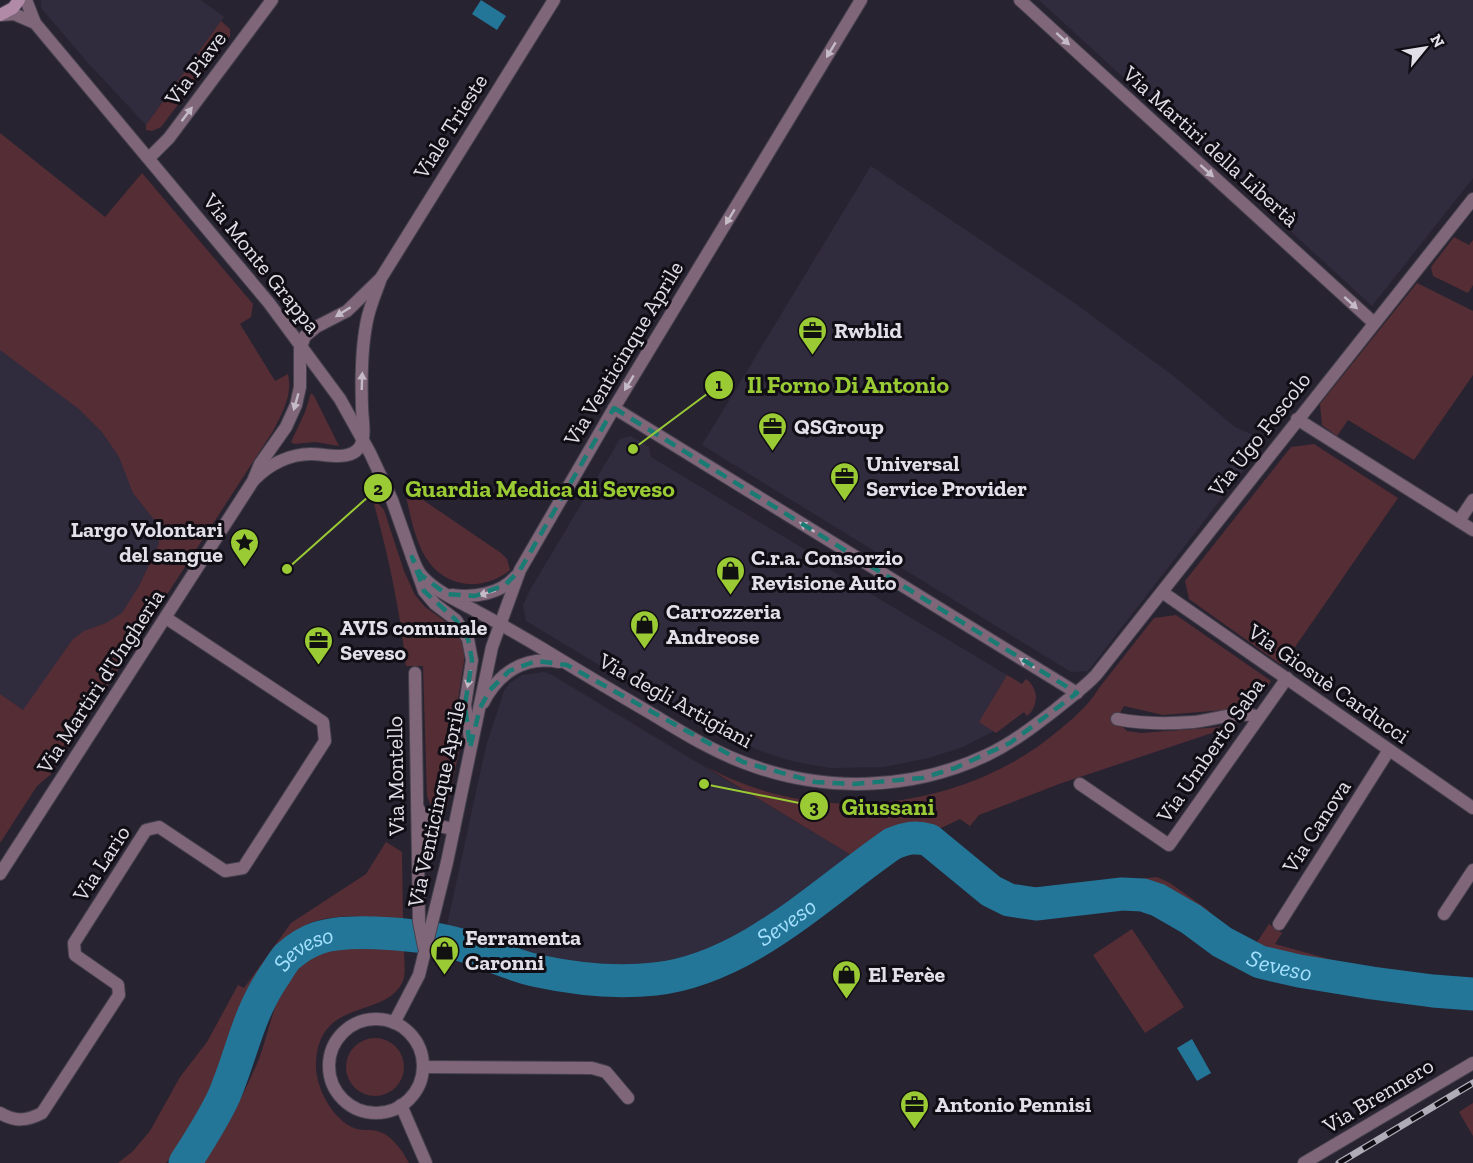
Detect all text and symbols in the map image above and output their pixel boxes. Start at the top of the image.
north arrow [1395,18,1455,78]
street label: Via Piave [158,26,232,111]
text: N [1426,31,1449,51]
one-way arrow [1056,32,1070,46]
one-way arrow [826,42,837,58]
street label: Via Martiri della Libertà [1116,60,1304,233]
street label: Viale Trieste [407,69,493,185]
one-way arrow [180,106,192,121]
one-way arrow [1200,164,1215,178]
street label: Via Monte Grappa [196,187,326,339]
one-way arrow [725,209,736,225]
street label: Via Venticinque Aprile [557,256,689,451]
one-way arrow [1343,296,1358,309]
one-way arrow [335,307,352,318]
office icon: Rwblid [797,314,829,356]
place label: Rwblid [834,317,903,344]
callout: Il Forno Di Antonio [704,364,961,406]
street label: Via Ugo Foscolo [1202,367,1316,503]
text: Il Forno Di Antonio [747,370,949,399]
one-way arrow [357,371,366,390]
text: 1 [715,374,723,396]
one-way arrow [623,375,634,391]
one-way arrow [291,393,300,411]
office icon: QSGroup [757,410,789,452]
place label: QSGroup [794,413,884,440]
place label: Universal Service Provider [866,450,1027,502]
office icon: Universal Service Provider [829,460,861,502]
callout: Guardia Medica di Seveso [363,467,687,509]
text: Guardia Medica di Seveso [405,474,675,503]
text: 2 [373,478,383,500]
place label: Largo Volontari del sangue [71,516,223,568]
one-way arrow [799,522,815,533]
place icon: Largo Volontari del sangue [228,526,260,568]
place label: C.r.a. Consorzio Revisione Auto [751,544,904,596]
shop icon: C.r.a. Consorzio Revisione Auto [714,554,746,596]
street label: Via Martiri d'Ungheria [30,584,170,779]
one-way arrow [478,588,496,598]
place label: Carrozzeria Andreose [666,598,781,650]
shop icon: Carrozzeria Andreose [629,608,661,650]
place label: AVIS comunale Seveso [340,614,488,666]
street label: Via Giosuè Carducci [1242,617,1414,749]
office icon: AVIS comunale Seveso [303,624,335,666]
street label: Via degli Artigiani [593,646,757,754]
one-way arrow [1019,657,1035,668]
one-way arrow [464,670,473,689]
street label: Via Umberto Saba [1150,672,1271,829]
street label: Via Venticinque Aprile [401,698,472,911]
street label: Via Montello [381,716,410,837]
street label: Via Canova [1276,774,1357,879]
callout: Giussani [799,785,946,827]
text: Giussani [841,792,935,821]
text: 3 [809,796,819,818]
street label: Via Lario [66,820,136,907]
water label: Seveso [751,891,822,952]
water label: Seveso [266,920,336,976]
place label: Ferramenta Caronni [465,924,581,976]
shop icon: Ferramenta Caronni [428,934,460,976]
water label: Seveso [1242,943,1314,987]
shop icon: El Ferèe [831,958,863,1000]
place label: El Ferèe [868,961,946,988]
street label: Via Brennero [1317,1052,1439,1140]
office icon: Antonio Pennisi [898,1088,930,1130]
place label: Antonio Pennisi [935,1091,1092,1118]

